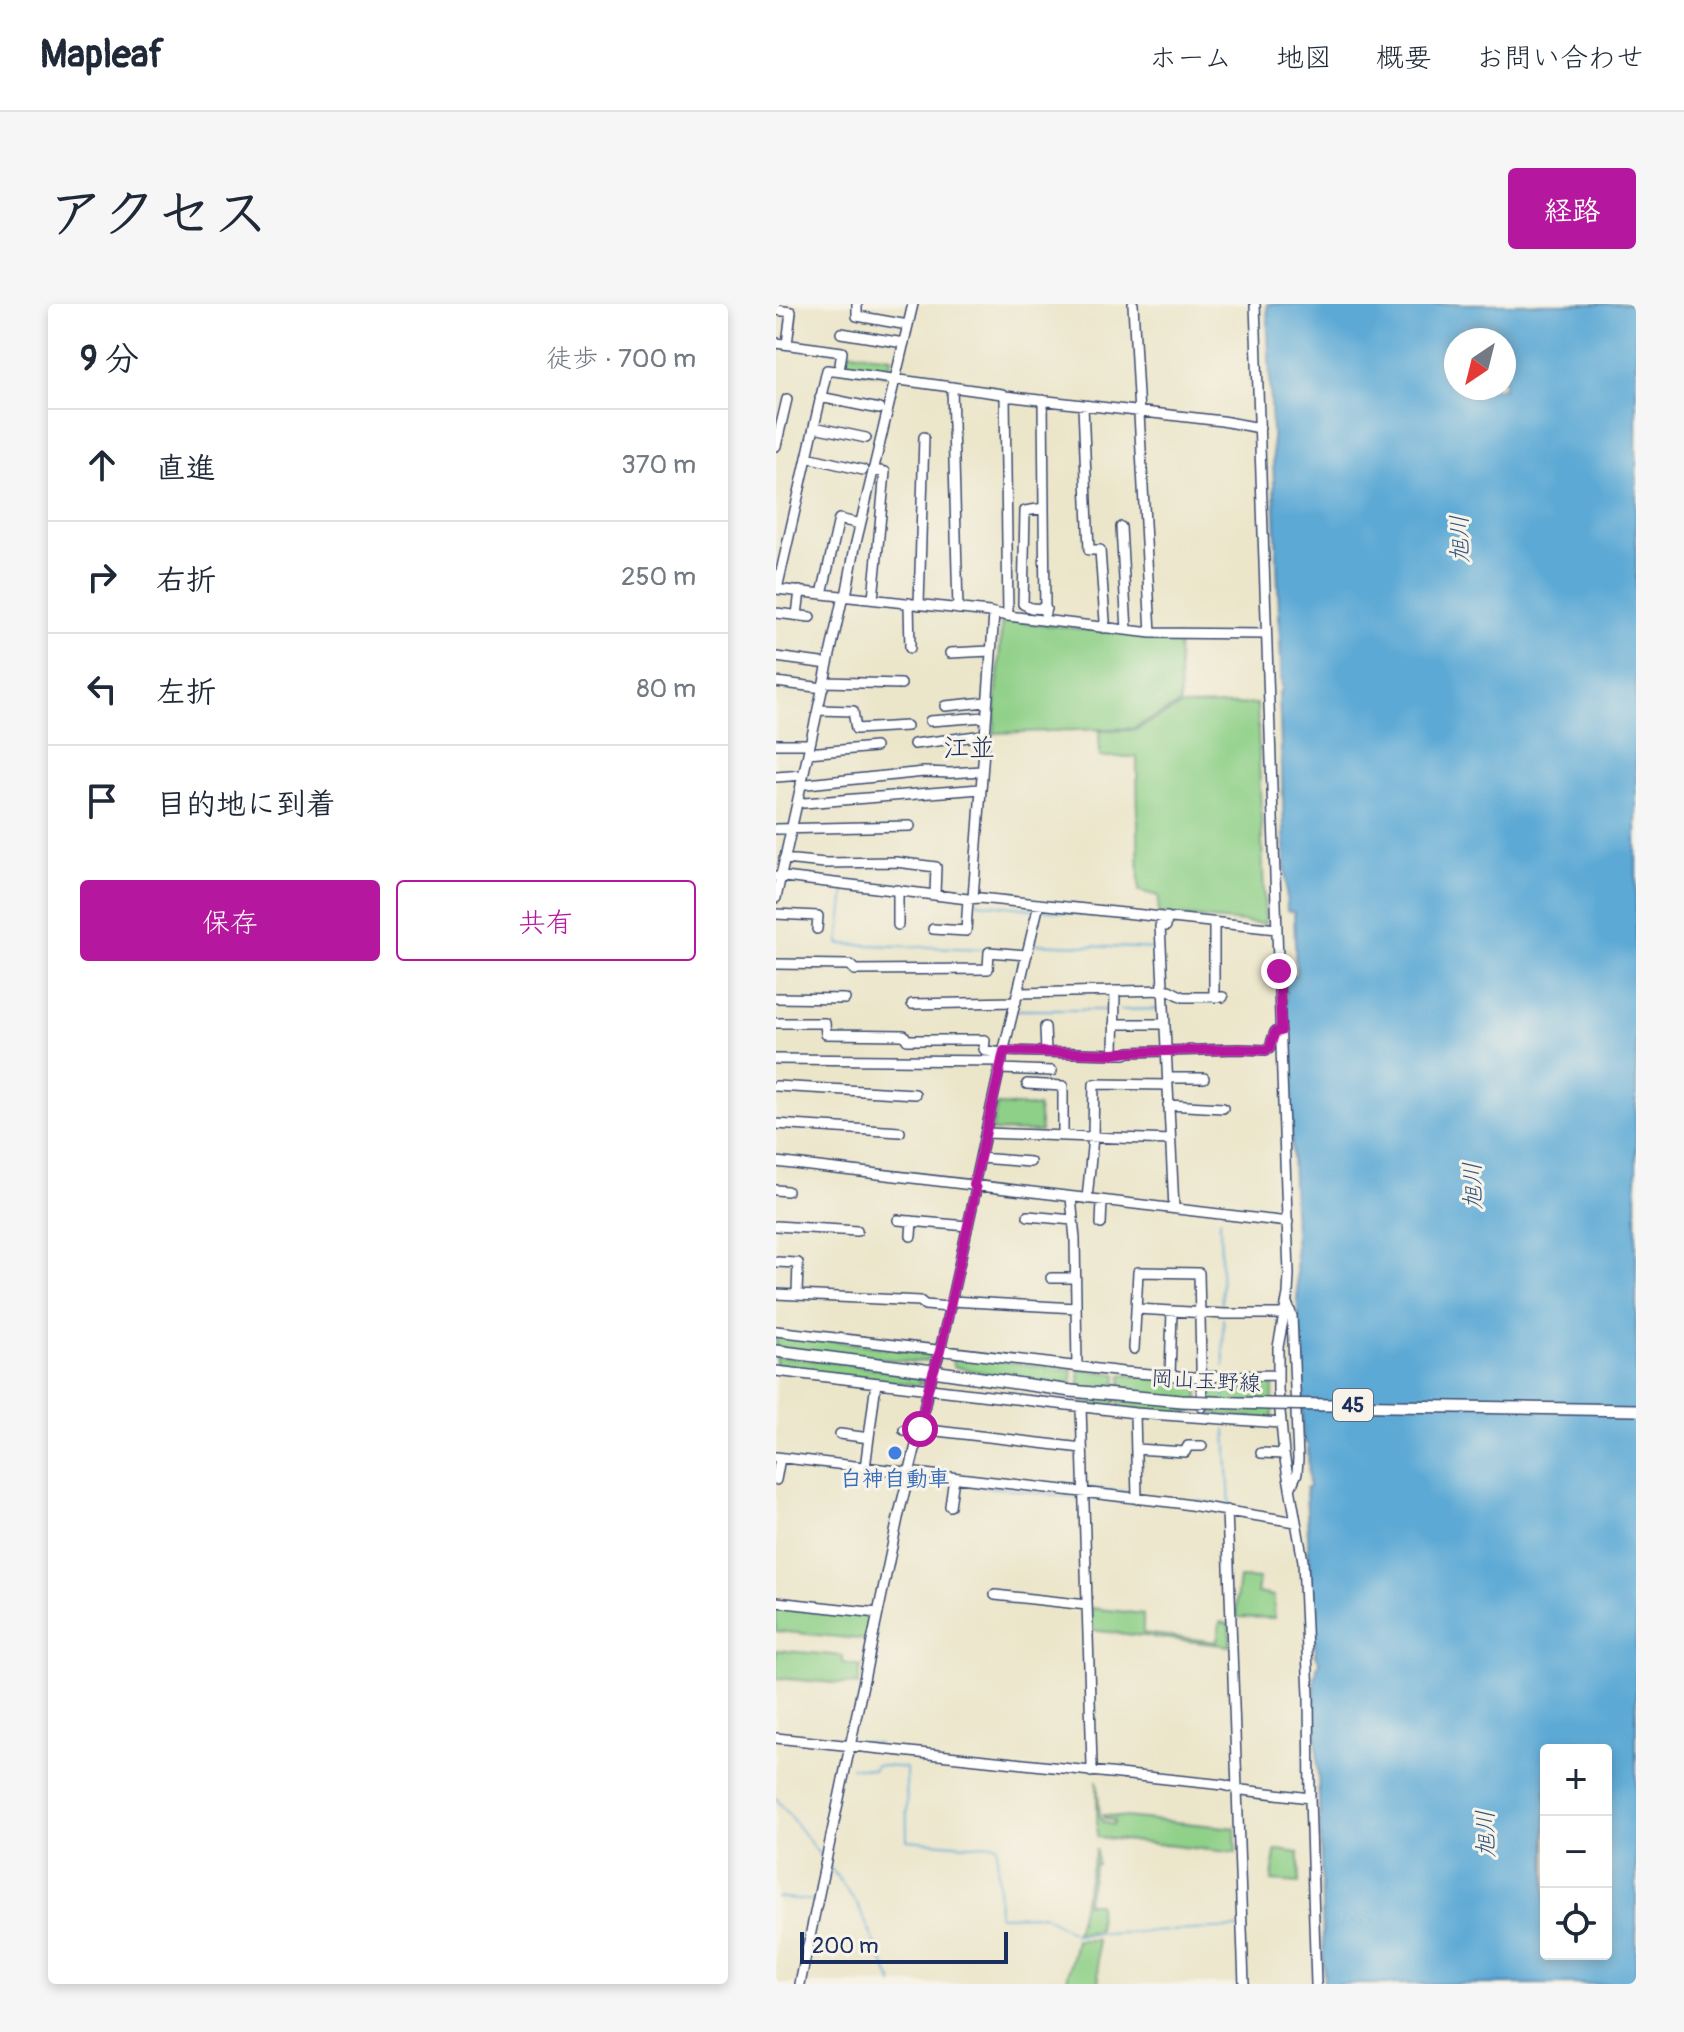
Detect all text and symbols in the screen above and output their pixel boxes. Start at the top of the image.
text: Mapleaf [40,31,164,79]
text: ホーム [1149,41,1232,76]
text: 地図 [1276,41,1332,76]
text: 概要 [1376,41,1432,76]
text: お問い合わせ [1476,41,1644,76]
button: 経路 [1508,168,1636,249]
text: アクセス [48,180,269,249]
north arrow [1444,328,1516,400]
text: 9 分 [80,338,139,381]
text: 徒歩 · 700 m [546,343,696,375]
icon: ahead [80,443,124,487]
text: 370 m [621,449,696,481]
text: 直進 [156,450,216,487]
water label: 旭川 [1445,515,1475,563]
icon: right [80,555,124,599]
text: 250 m [621,561,696,593]
text: 右折 [156,562,216,599]
icon: left [80,667,124,711]
text: 80 m [636,673,696,705]
text: 左折 [156,674,216,711]
district label: 江並 [943,732,995,764]
icon: arrive [80,779,124,823]
text: 目的地に到着 [156,786,336,823]
button: 保存 [80,880,380,961]
button: 共有 [396,880,696,961]
route end [1261,953,1297,989]
water label: 旭川 [1458,1162,1488,1210]
street label: 岡山玉野線 [1150,1364,1262,1398]
road number: 45 [1333,1389,1373,1421]
route start [902,1411,938,1447]
marker: 白神自動車 [886,1444,904,1462]
place label: 白神自動車 [840,1465,950,1493]
map controls [1540,1744,1612,1960]
button: + [1540,1744,1612,1816]
water label: 旭川 [1471,1810,1501,1858]
button: − [1540,1816,1612,1888]
button: locate [1540,1888,1612,1960]
scale bar [800,1928,1008,1964]
text: 200 m [812,1932,879,1960]

